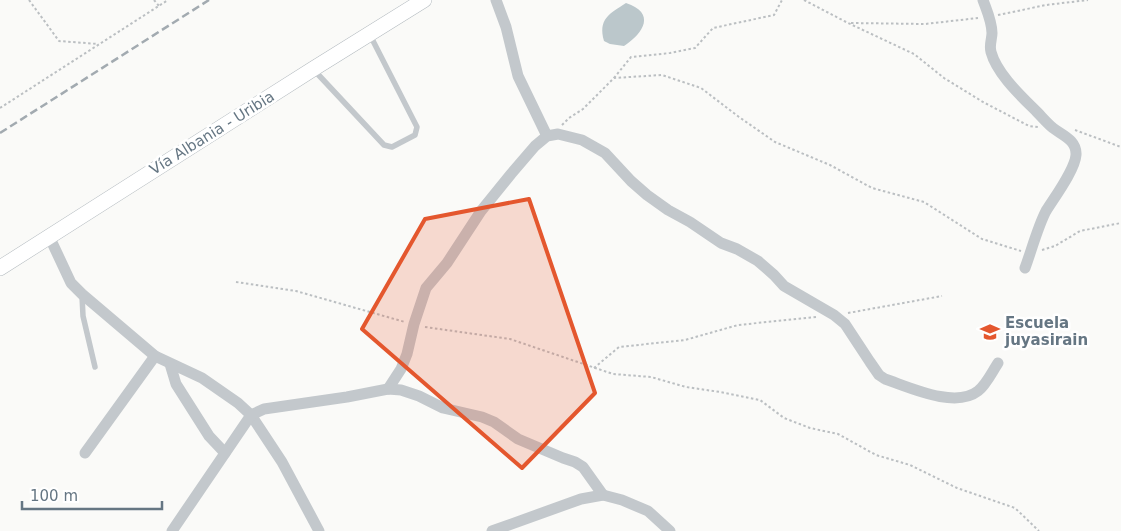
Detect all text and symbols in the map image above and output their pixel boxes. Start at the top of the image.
street label: Vía Albania - Uribia [146,87,278,179]
place label: Escuela juyasirain [1004,314,1088,349]
school or university icon: Escuela juyasirain [979,321,1001,343]
scale bar [22,478,162,510]
text: 100 m [30,487,78,505]

